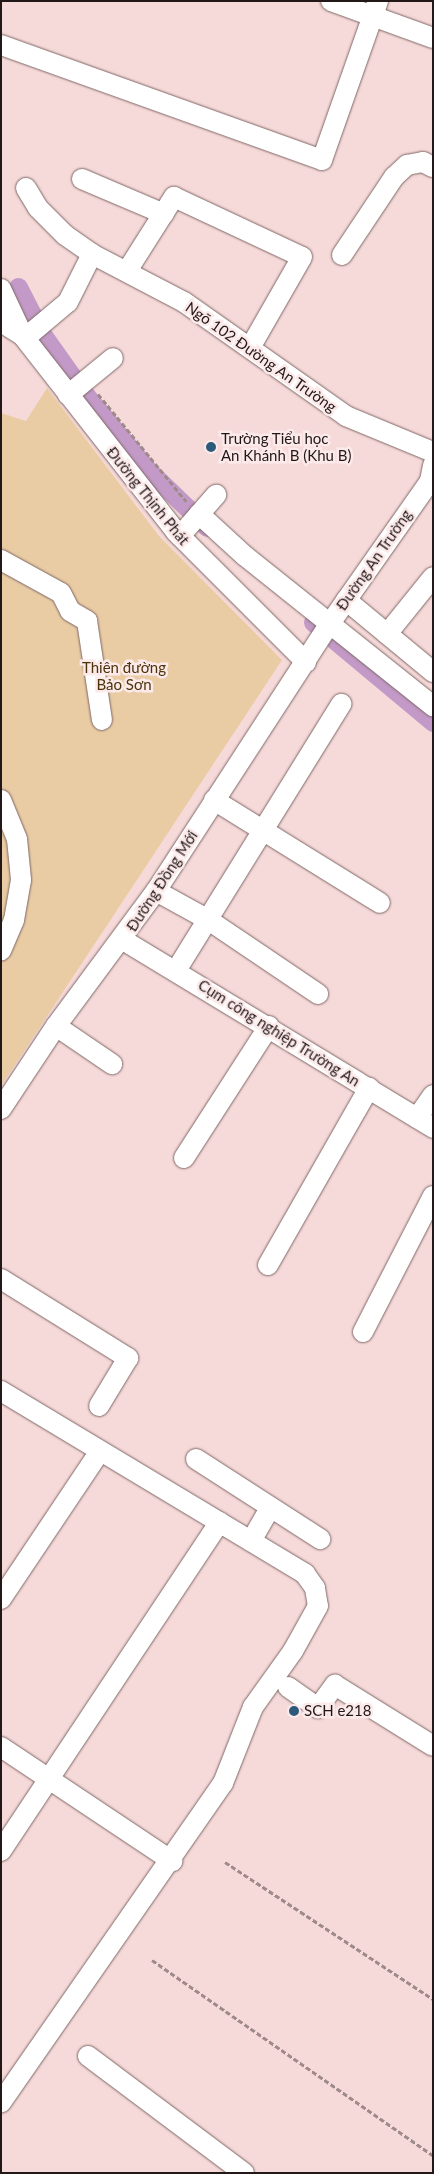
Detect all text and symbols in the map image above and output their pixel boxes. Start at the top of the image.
street label: Ngõ 102 Đường An Trường [182,298,340,416]
place label: Trường Tiểu học An Khánh B (Khu B) [221,429,351,464]
marker: Trường Tiểu học An Khánh B (Khu B) [205,441,217,453]
street label: Đường Thịnh Phát [103,443,193,549]
street label: Đường An Trường [332,506,416,614]
park label: Thiên đường Bảo Sơn [82,658,166,693]
street label: Đường Đồng Mới [123,827,201,935]
street label: Cụm công nghiệp Trường An [194,976,364,1090]
place label: SCH e218 [304,1702,371,1720]
marker: SCH e218 [288,1705,300,1717]

